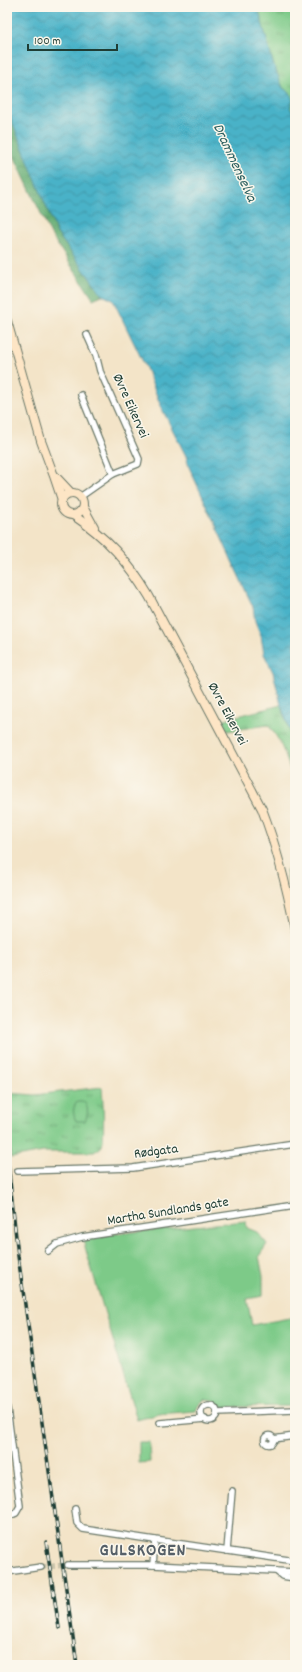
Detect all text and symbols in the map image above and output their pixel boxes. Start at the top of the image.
scale bar [28,26,117,52]
text: 100 m [34,33,61,50]
water label: Drammenselva [206,120,262,207]
street label: Øvre Eikervei [107,371,153,442]
street label: Øvre Eikervei [202,679,252,749]
street label: Rødgata [133,1139,180,1165]
street label: Martha Sundlands gate [106,1193,230,1231]
district label: GULSKOGEN [100,1539,186,1564]

